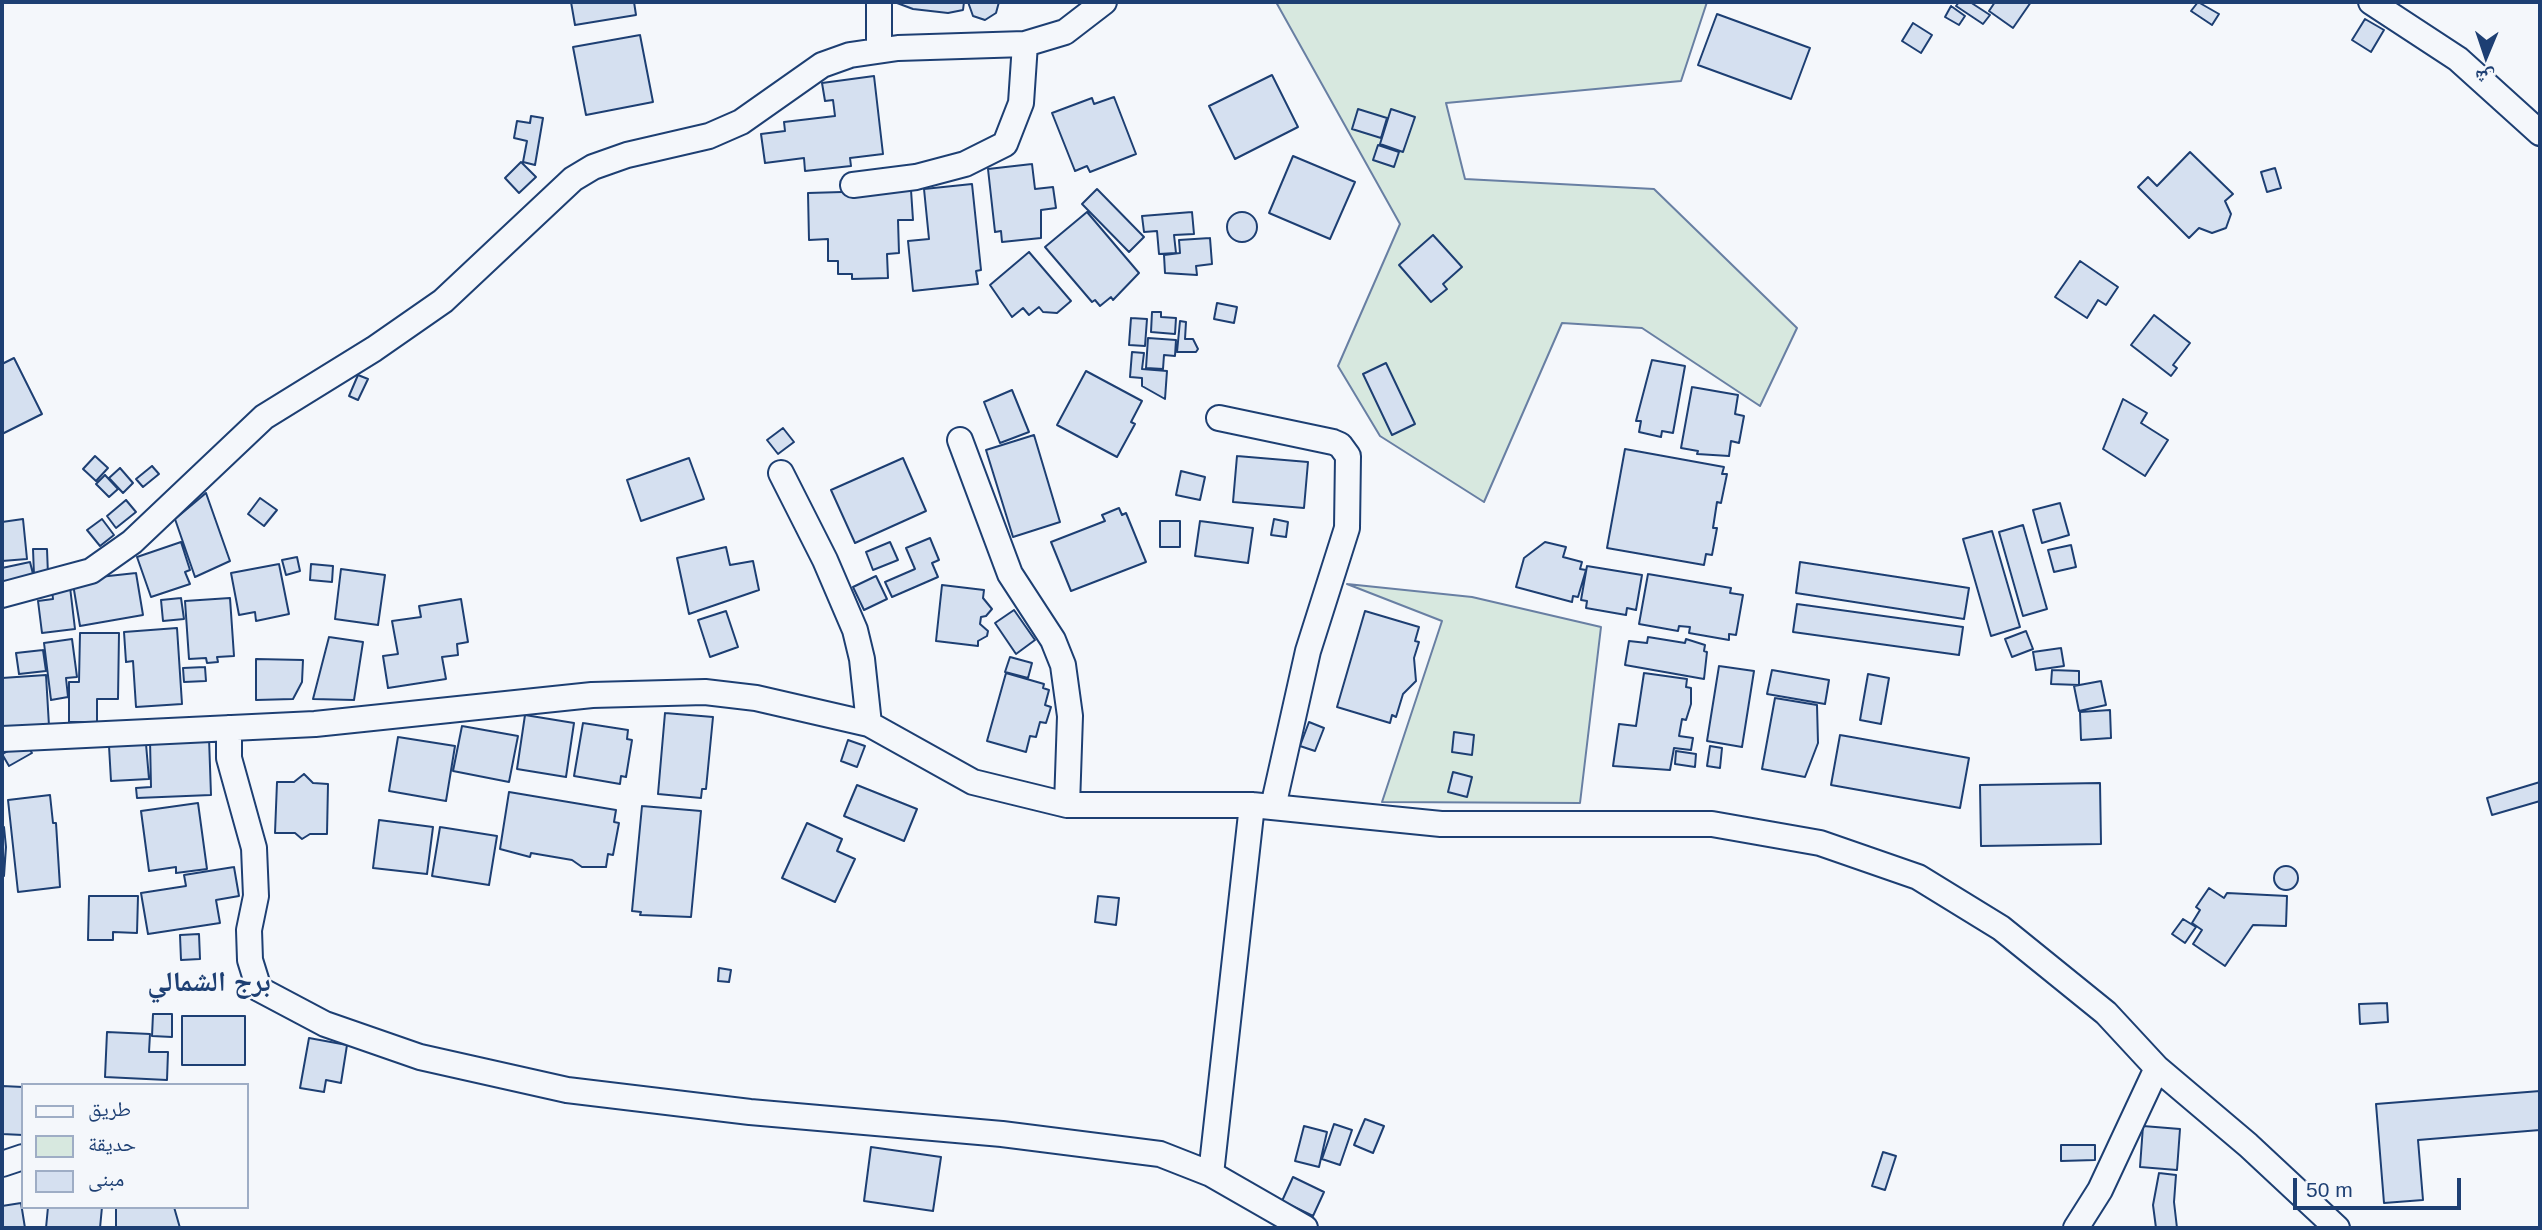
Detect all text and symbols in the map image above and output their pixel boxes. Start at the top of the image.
north arrow [2451,21,2521,91]
text: ش [2475,67,2496,88]
district label: برج الشمالي [147,966,271,1000]
legend [21,1083,248,1209]
text: طريق [88,1097,131,1120]
text: حديقة [88,1132,136,1155]
scale bar [2297,1164,2465,1208]
text: مبنى [88,1167,124,1190]
text: 50 m [2306,1178,2353,1201]

